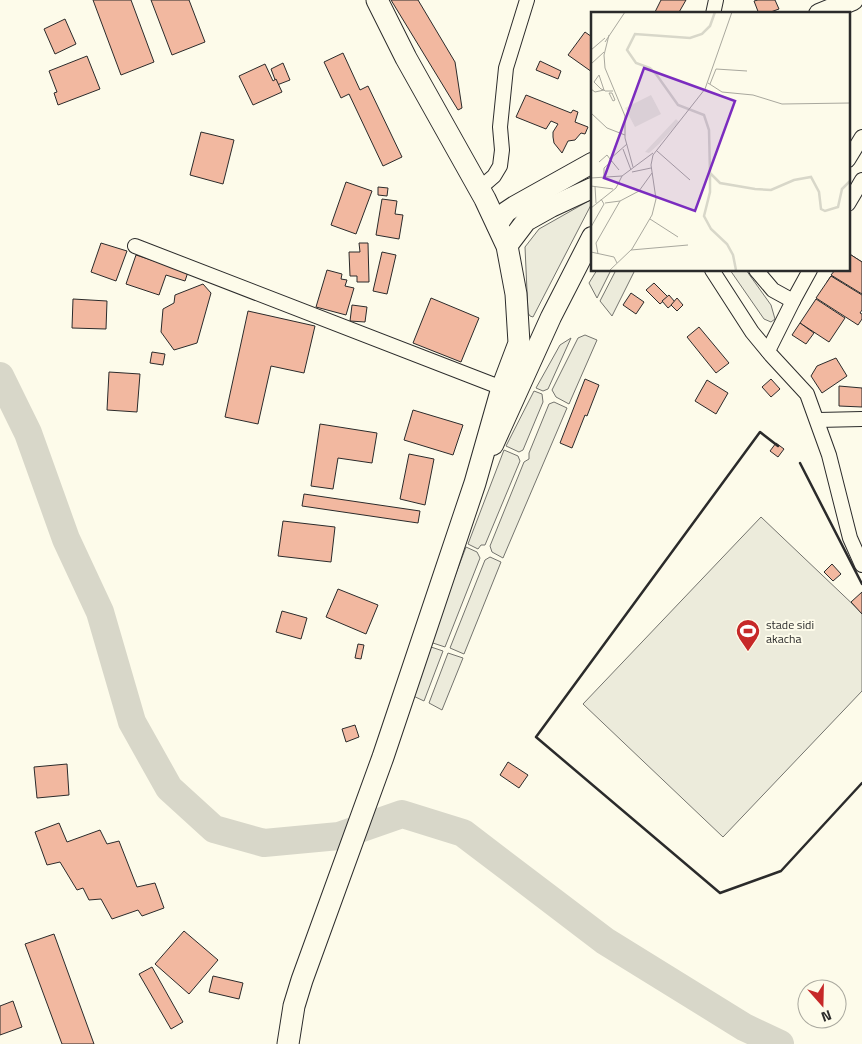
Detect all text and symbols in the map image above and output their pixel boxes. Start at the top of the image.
inset map [591,12,850,271]
place label: stade sidi akacha [766,615,814,648]
sports icon: stade sidi akacha [735,618,761,652]
north arrow [797,979,847,1029]
text: N [818,1005,835,1028]

